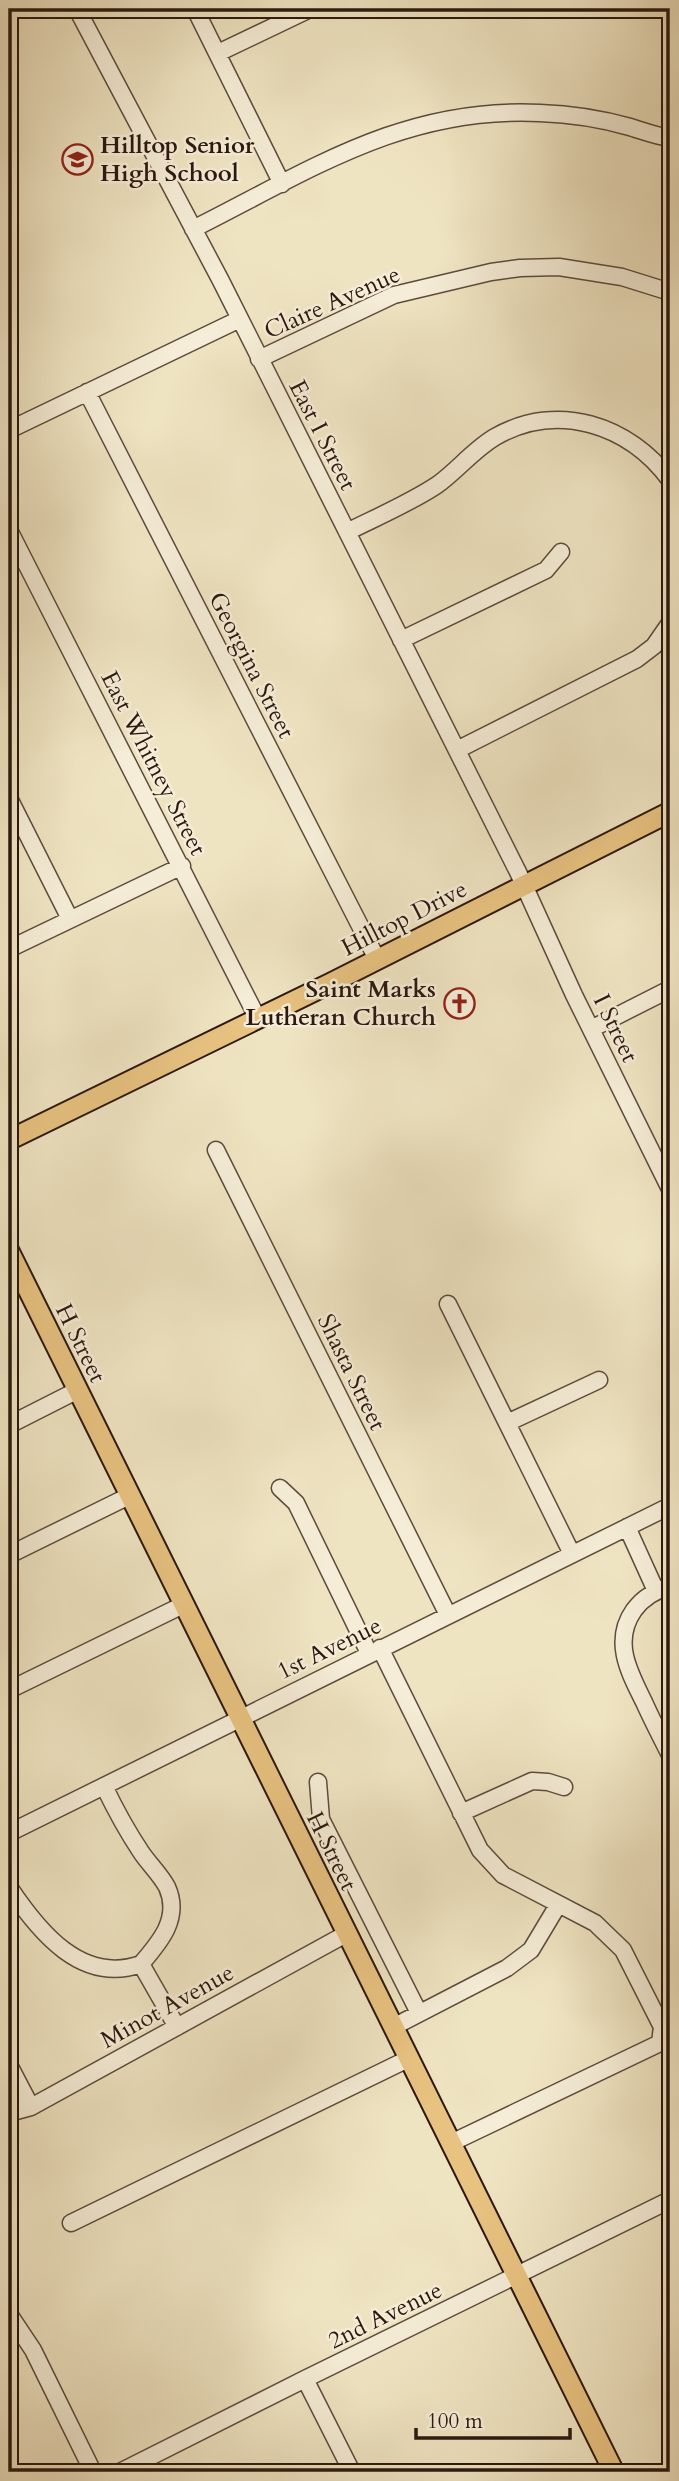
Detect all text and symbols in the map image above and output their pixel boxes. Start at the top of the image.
place label: Hilltop Senior High School [100,129,255,190]
school or university icon: Hilltop Senior High School [60,142,94,176]
street label: Claire Avenue [259,258,405,347]
street label: East I Street [281,374,365,496]
street label: Georgina Street [201,586,303,744]
street label: East Whitney Street [93,665,214,861]
street label: Hilltop Drive [336,873,473,964]
place label: Saint Marks Lutheran Church [246,973,436,1034]
church icon: Saint Marks Lutheran Church [442,986,476,1020]
street label: I Street [585,988,646,1068]
street label: H Street [47,1298,114,1389]
street label: Shasta Street [309,1308,394,1436]
street label: 1st Avenue [272,1609,387,1688]
street label: H Street [298,1806,365,1897]
street label: Minot Avenue [95,1956,240,2057]
street label: 2nd Avenue [323,2274,448,2357]
scale bar [416,2397,570,2441]
text: 100 m [427,2407,483,2436]

